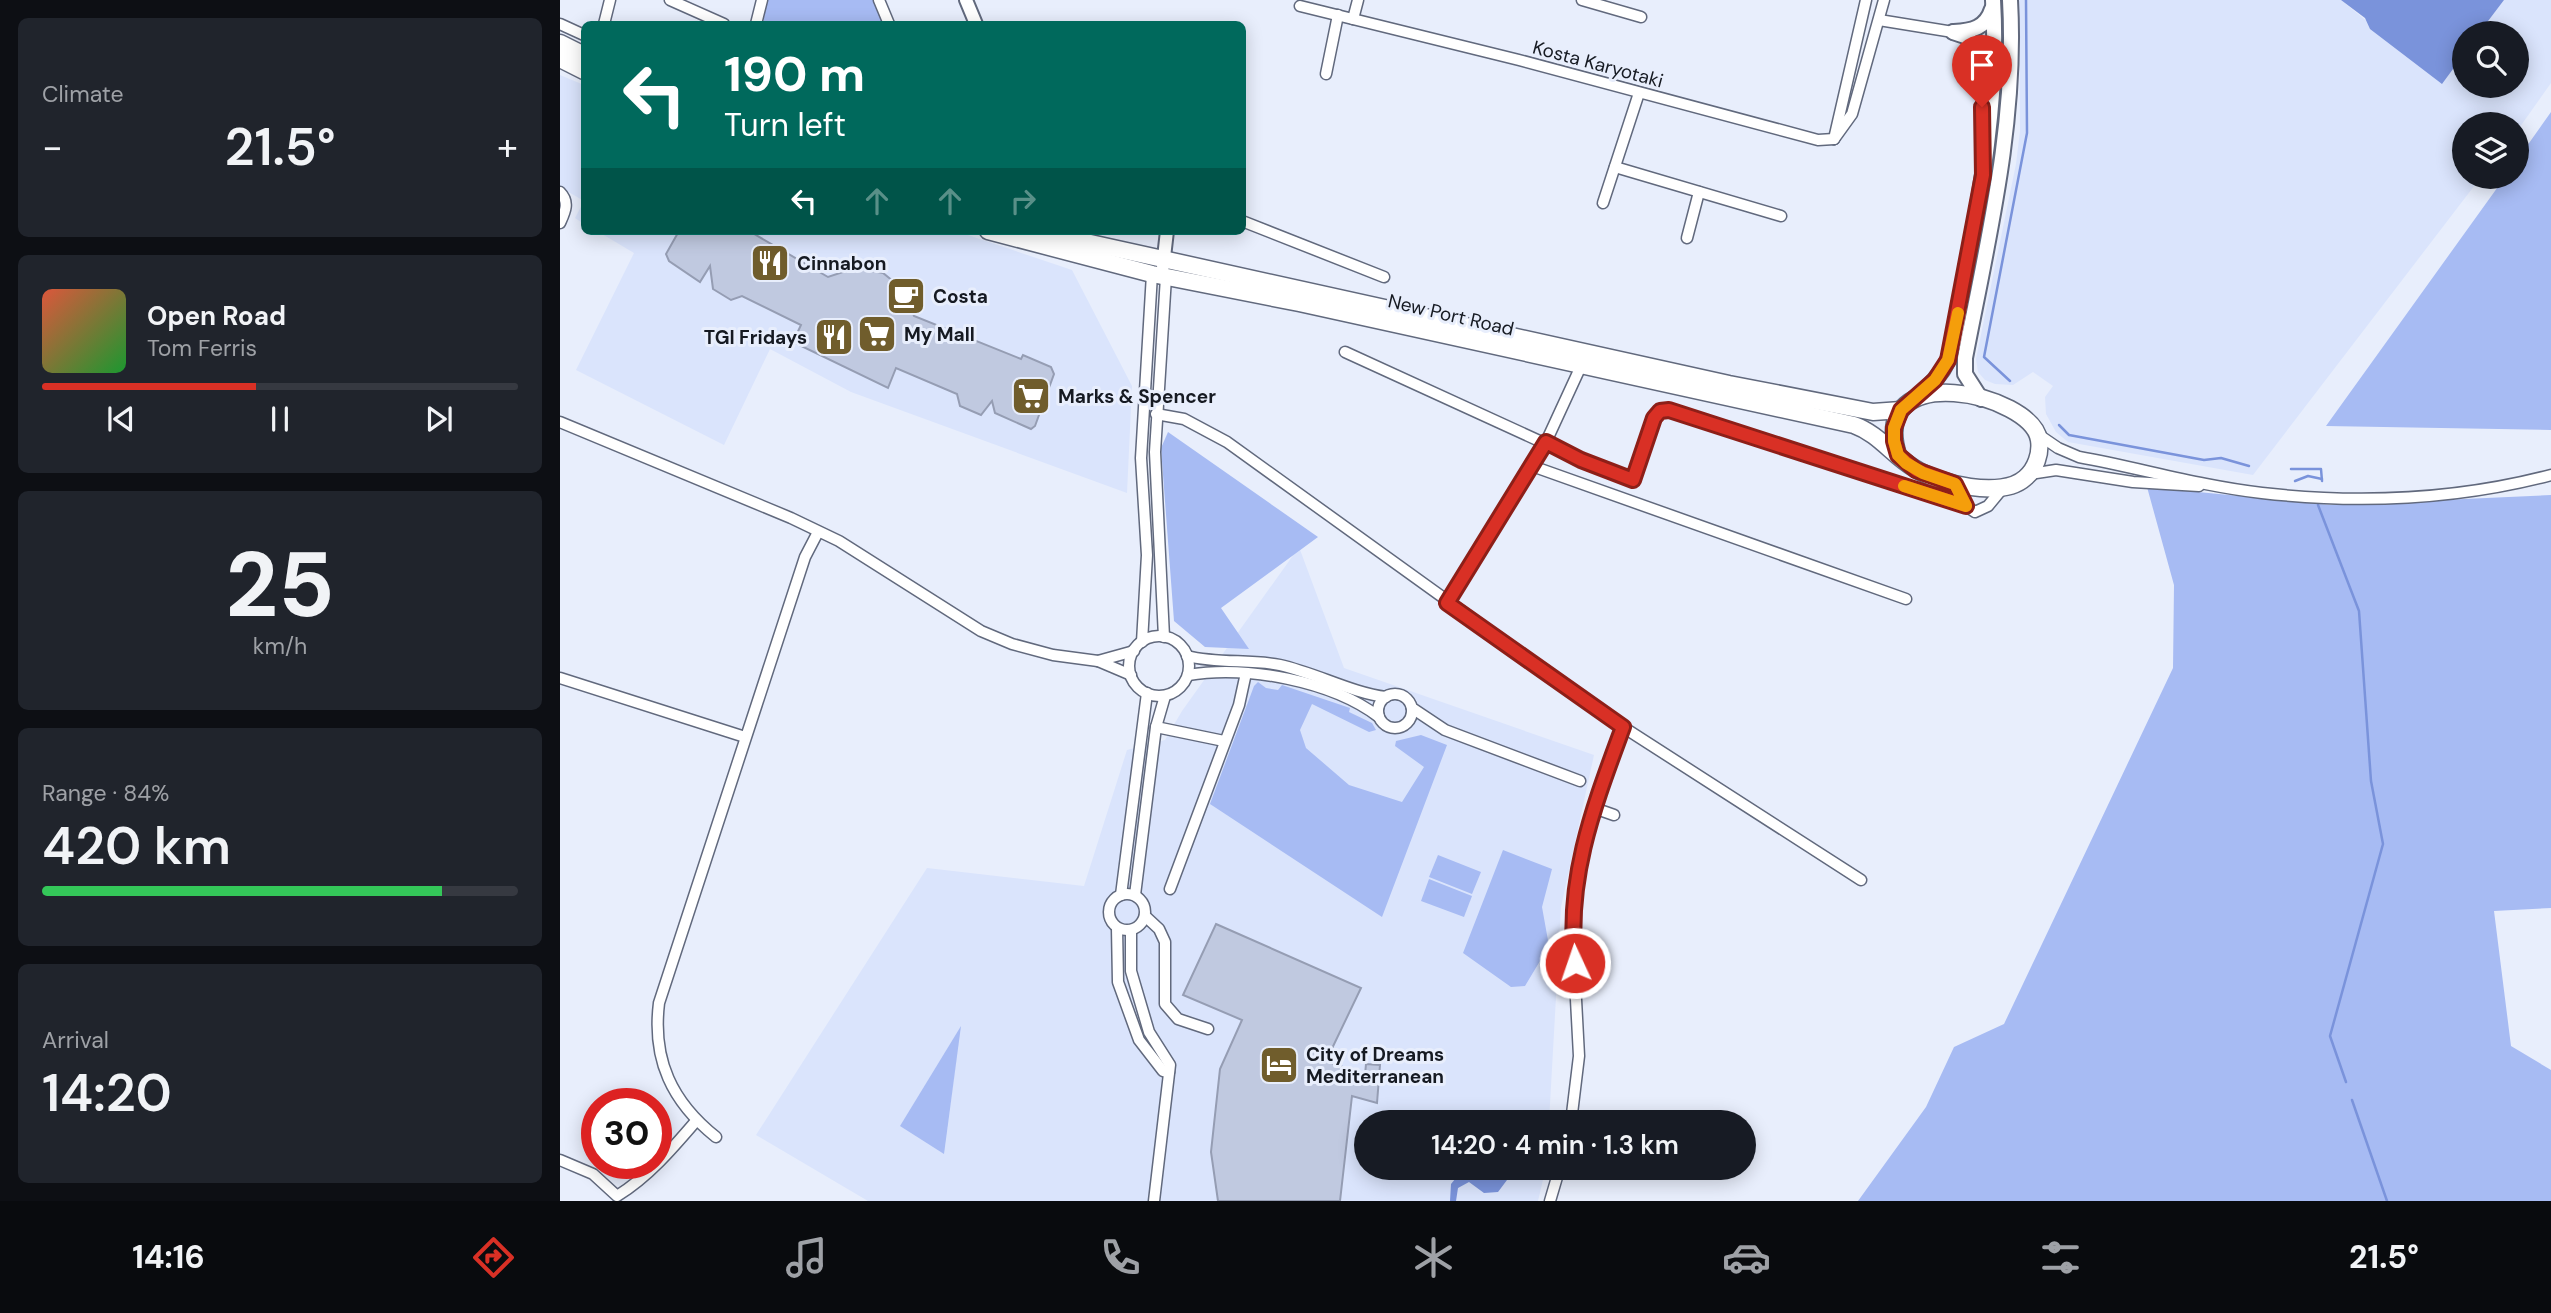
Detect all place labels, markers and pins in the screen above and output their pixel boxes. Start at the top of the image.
pin [1952,35,2012,107]
restaurant icon: Cinnabon [749,242,791,284]
place label: Cinnabon [797,251,887,276]
cafe icon: Costa [885,275,927,317]
place label: Costa [933,284,988,309]
supermarket icon: My Mall [856,313,898,355]
restaurant icon: TGI Fridays [813,316,855,358]
place label: My Mall [904,322,975,347]
place label: TGI Fridays [704,325,807,350]
supermarket icon: Marks & Spencer [1010,375,1052,417]
place label: Marks & Spencer [1058,384,1216,409]
place label: City of Dreams Mediterranean [1306,1042,1444,1089]
hotel icon: City of Dreams Mediterranean [1258,1044,1300,1086]

